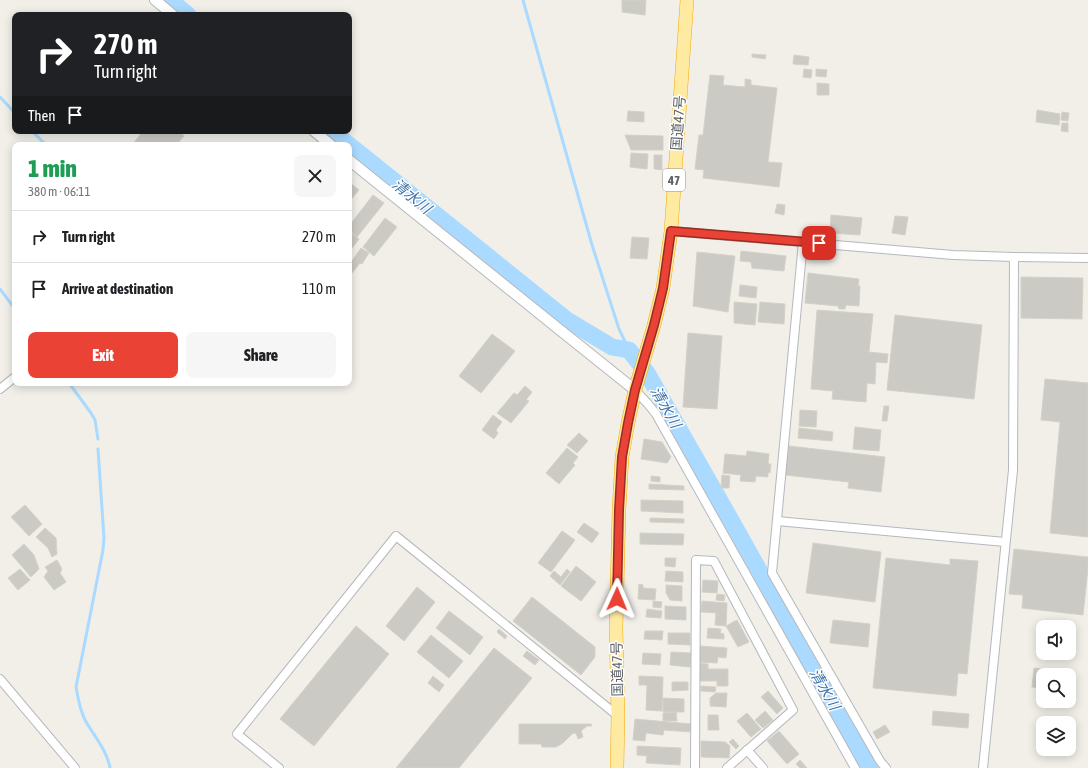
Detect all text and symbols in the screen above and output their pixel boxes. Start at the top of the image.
icon: right [28,28,80,80]
text: 270 m [94,28,157,60]
text: Turn right [94,61,157,82]
street label: 国道47号 [668,95,688,151]
icon: arrive [64,104,86,126]
text: Then [28,107,56,124]
text: 1 min [28,155,77,182]
button: close [294,155,336,197]
road number: 47 [663,169,685,191]
water label: 清水川 [389,175,436,218]
text: 380 m · 06:11 [28,184,91,199]
icon: right [28,226,50,248]
pin [802,226,836,260]
text: Turn right [62,228,115,245]
text: 270 m [302,228,336,245]
icon: arrive [808,232,830,254]
icon: arrive [28,278,50,300]
text: Arrive at destination [62,280,173,297]
text: 110 m [302,280,336,297]
button: Exit [28,332,178,378]
button: Share [186,332,336,378]
water label: 清水川 [647,383,686,432]
position arrow [596,578,638,620]
map controls [1036,620,1076,756]
button: sound [1036,620,1076,660]
street label: 国道47号 [609,641,625,697]
water label: 清水川 [806,665,845,714]
button: search [1036,668,1076,708]
button: layers [1036,716,1076,756]

